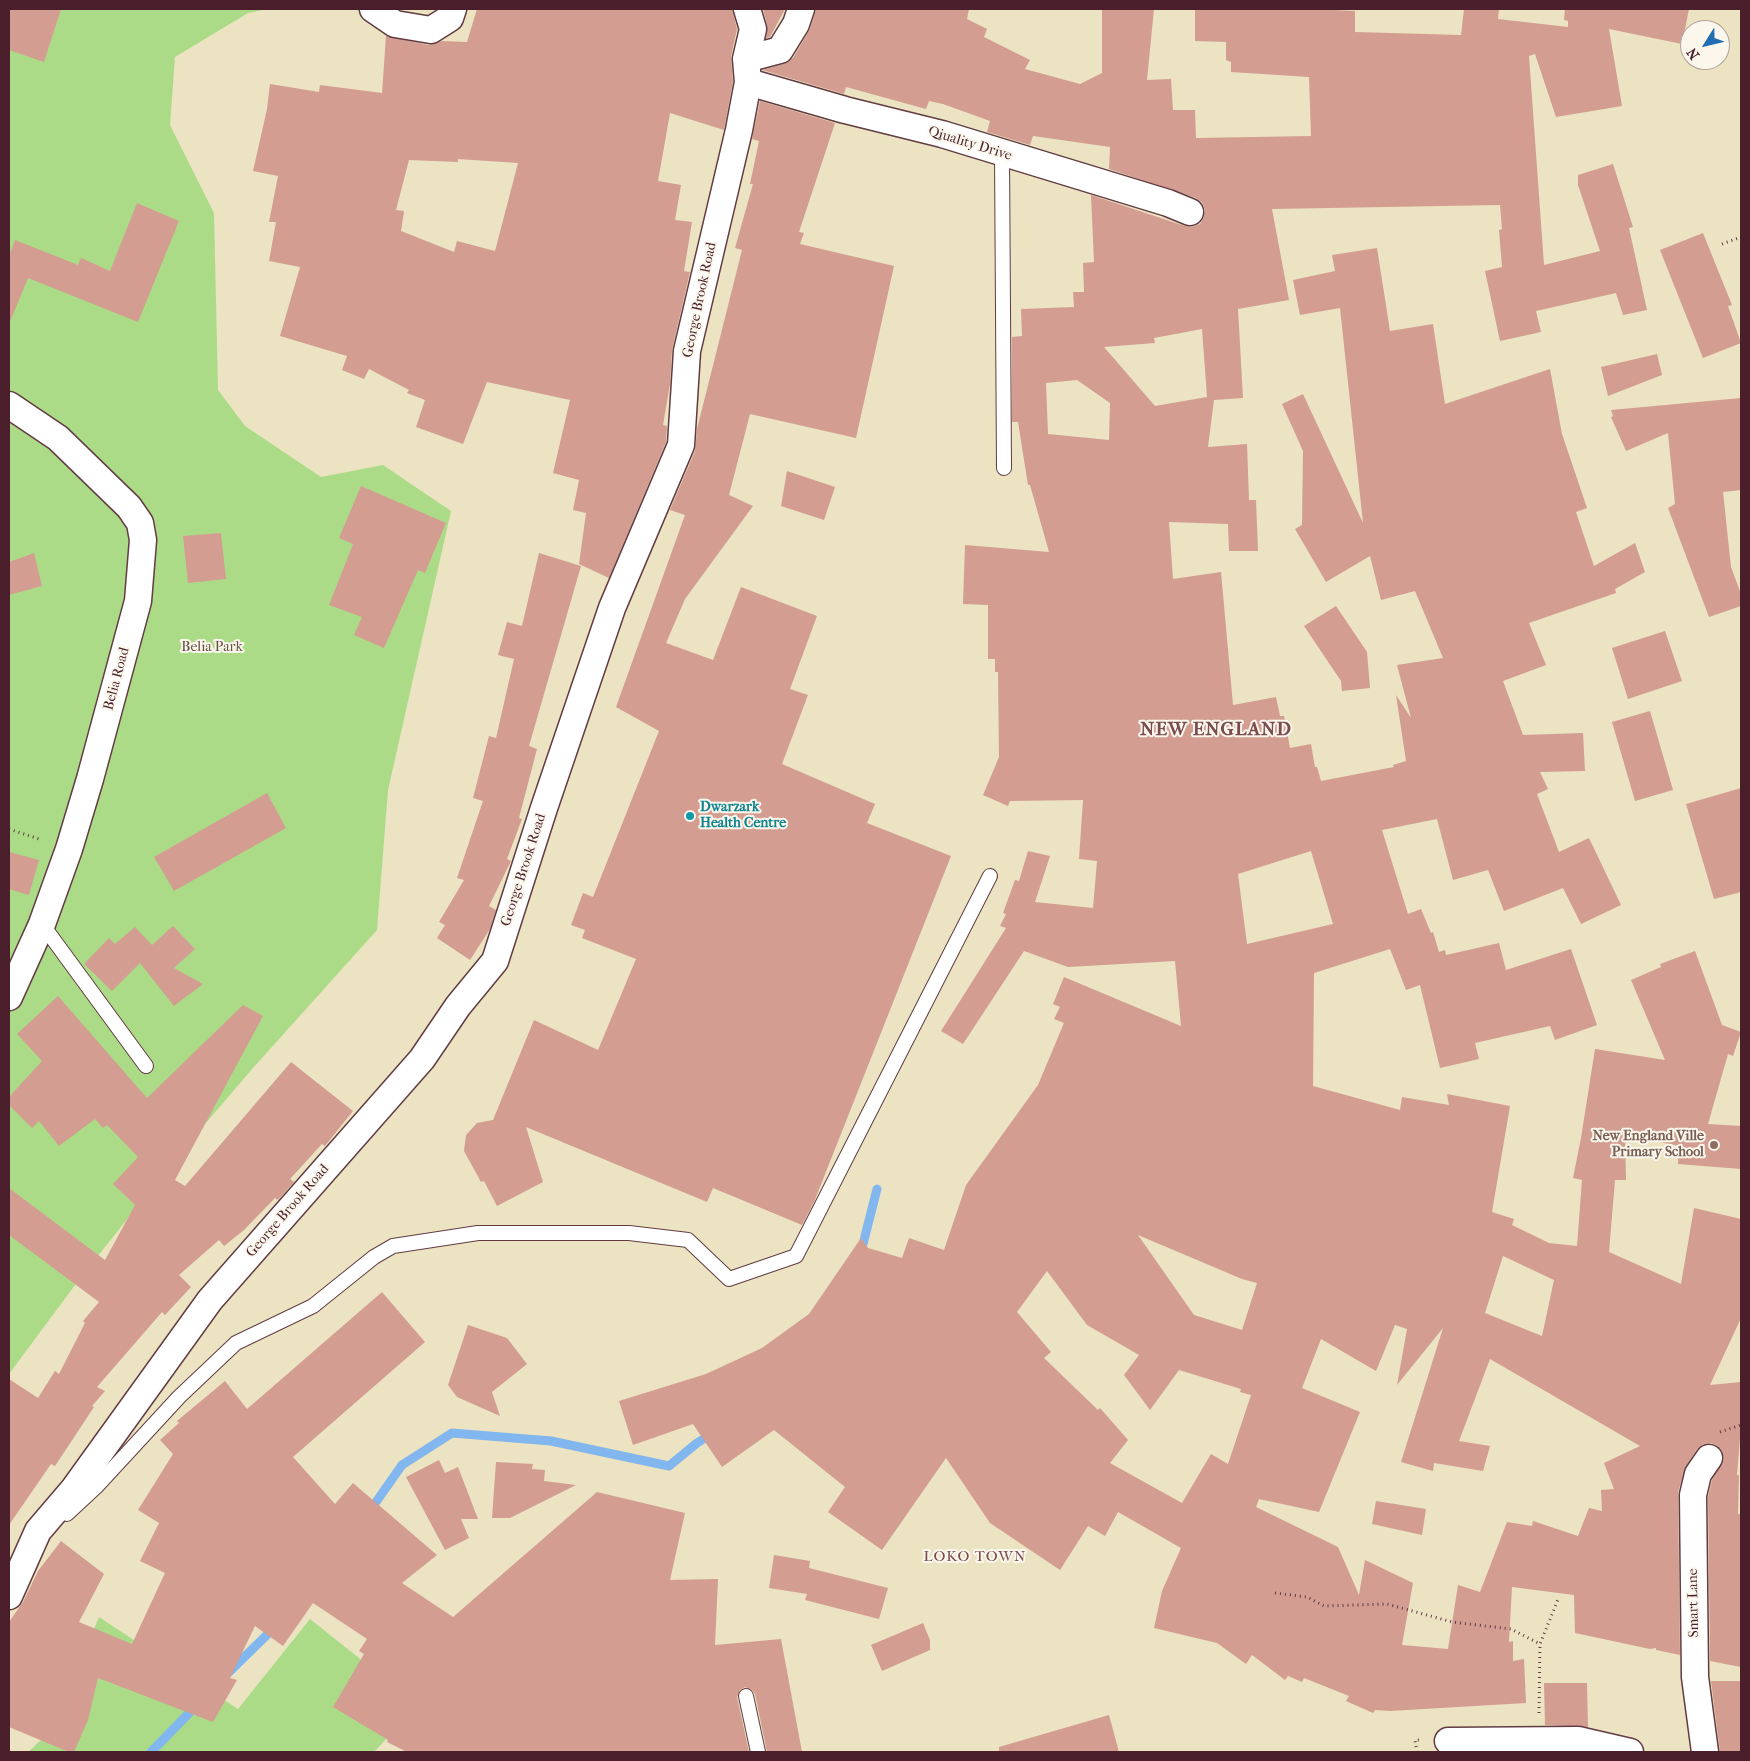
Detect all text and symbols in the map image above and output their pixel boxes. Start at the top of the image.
north arrow [1680,20,1730,70]
text: N [1683,44,1703,63]
street label: Qiuality Drive [926,123,1014,165]
street label: George Brook Road [680,241,720,359]
park label: Belia Park [181,640,243,656]
street label: Belia Road [101,646,133,712]
district label: NEW ENGLAND [1139,719,1293,741]
place label: Dwarzark Health Centre [700,800,786,832]
marker: Dwarzark Health Centre [684,810,696,822]
street label: George Brook Road [498,811,550,929]
place label: New England Ville Primary School [1592,1129,1704,1162]
marker: New England Ville Primary School [1708,1139,1720,1151]
street label: George Brook Road [243,1161,333,1261]
district label: LOKO TOWN [922,1548,1028,1566]
street label: Smart Lane [1685,1568,1703,1638]

